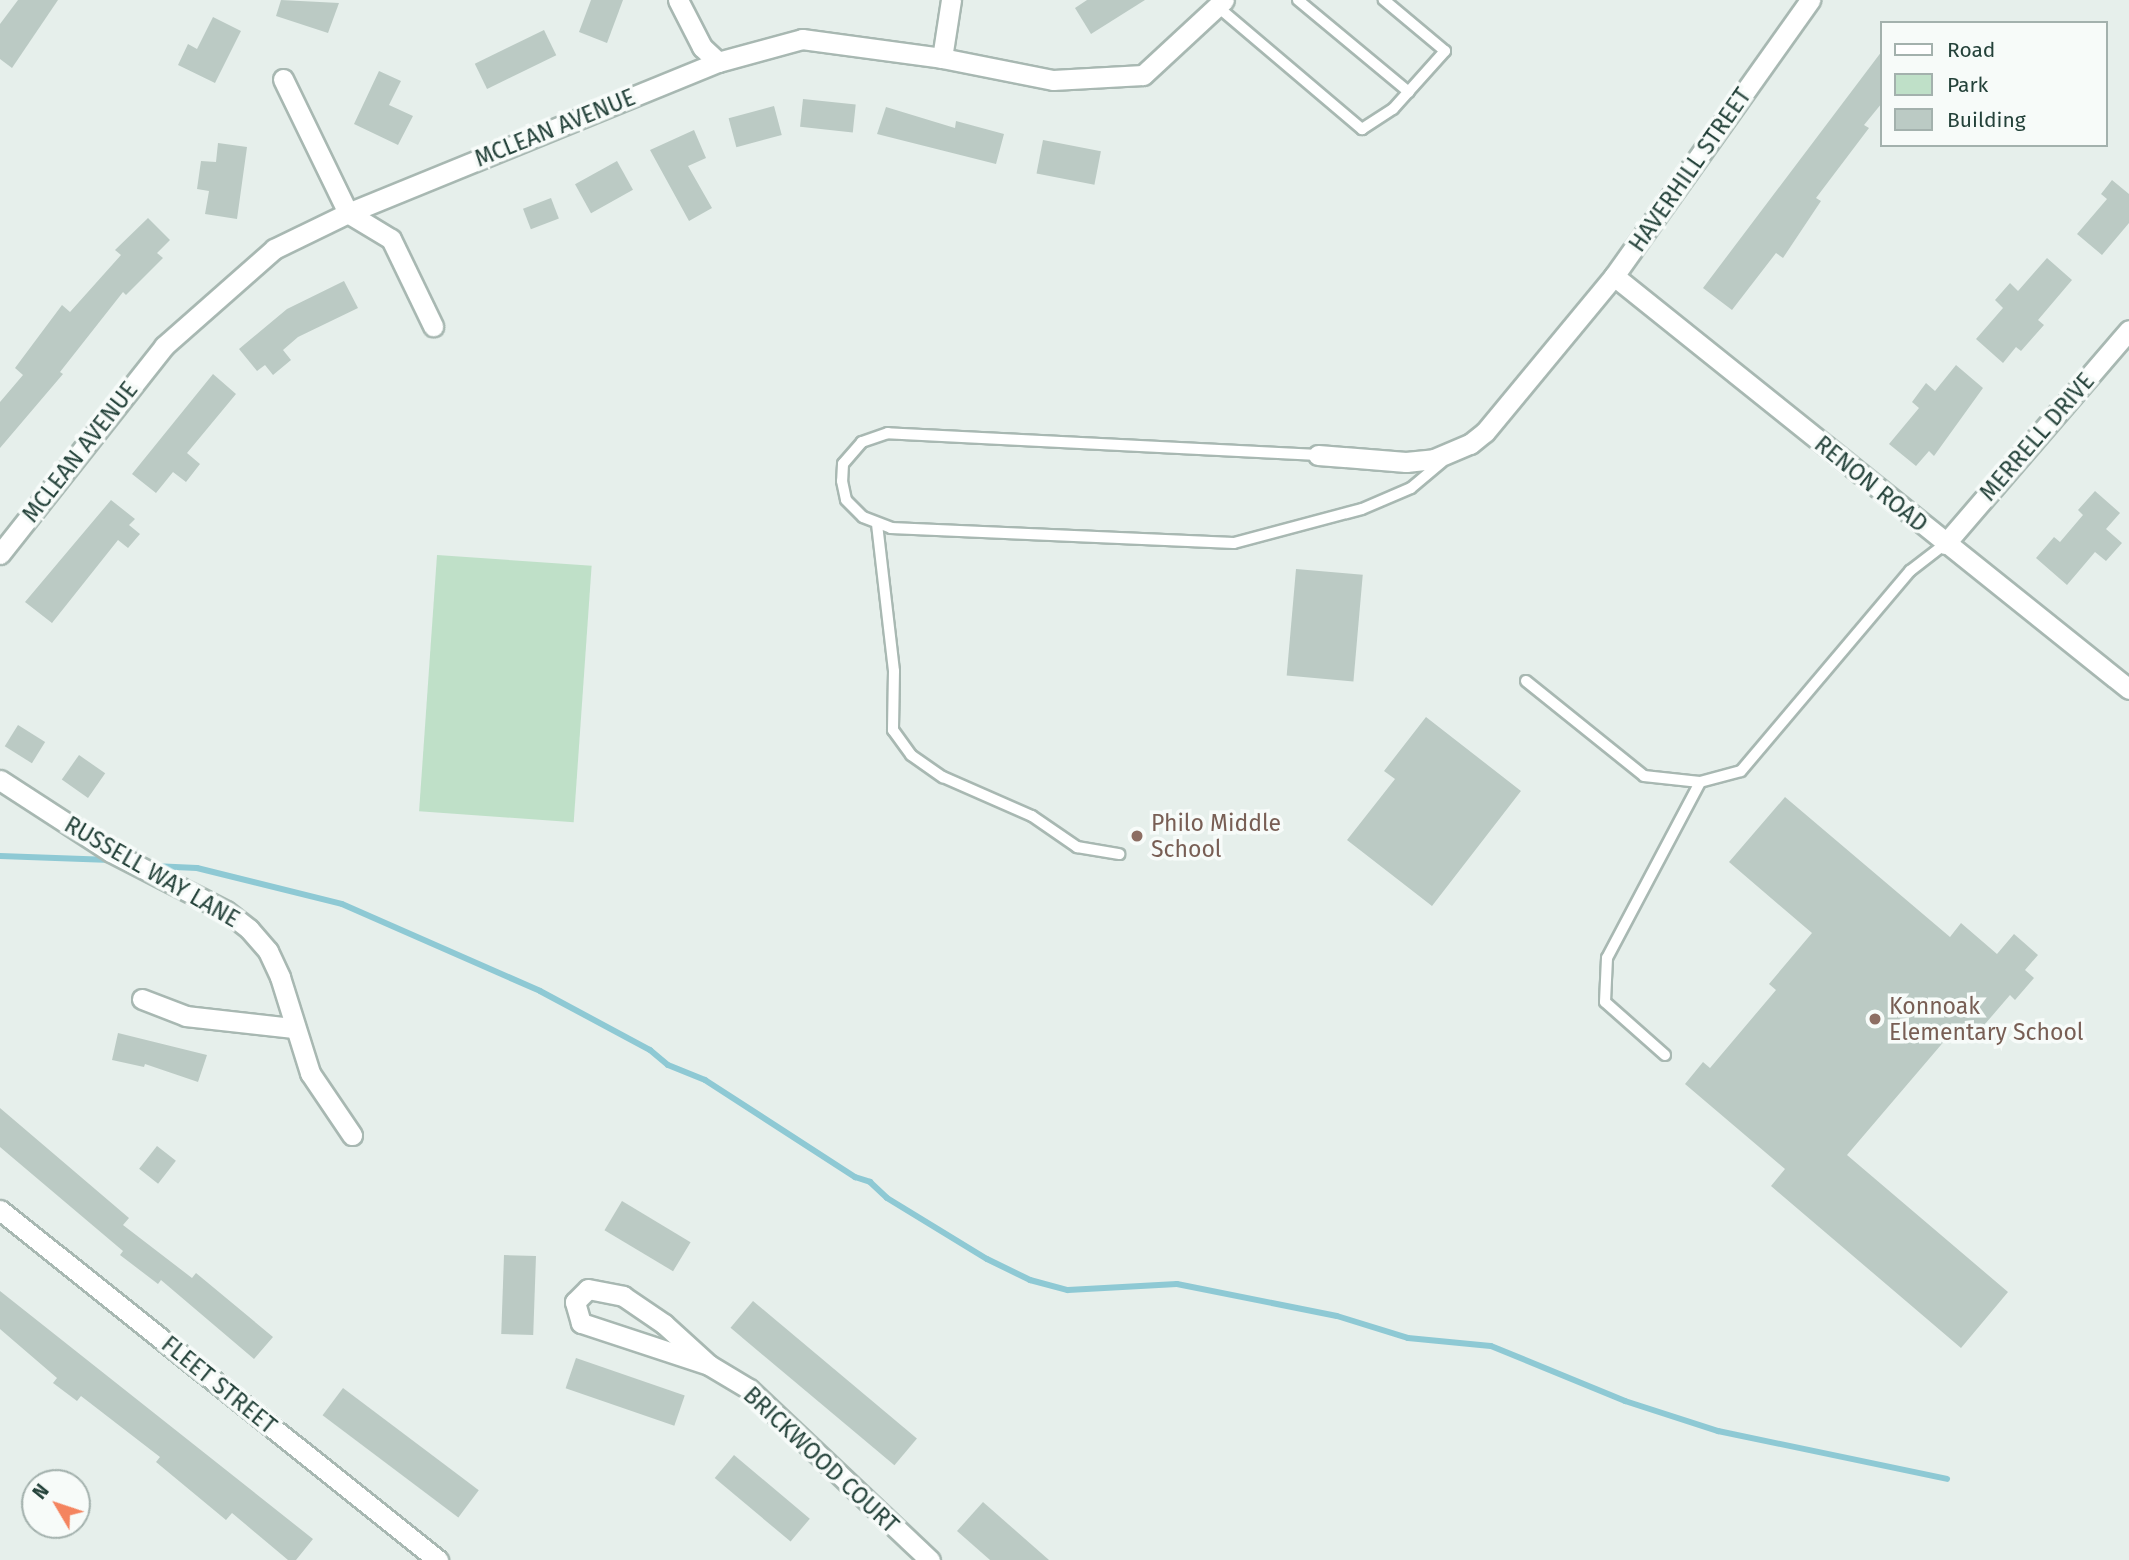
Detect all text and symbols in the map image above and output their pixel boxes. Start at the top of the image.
legend [1881,21,2108,147]
text: Road [1947,37,1995,63]
text: Park [1947,72,1988,98]
street label: MCLEAN AVENUE [471,83,639,173]
street label: HAVERHILL STREET [1623,83,1757,257]
text: Building [1947,107,2026,133]
street label: MERRELL DRIVE [1974,368,2100,506]
street label: MCLEAN AVENUE [17,376,143,528]
street label: RENON ROAD [1809,430,1933,538]
place label: Philo Middle School [1151,809,1281,863]
street label: RUSSELL WAY LANE [60,811,244,933]
marker: Philo Middle School [1129,828,1145,844]
place label: Konnoak Elementary School [1889,992,2084,1046]
marker: Konnoak Elementary School [1867,1011,1883,1027]
street label: FLEET STREET [156,1330,282,1440]
street label: BRICKWOOD COURT [738,1381,904,1539]
north arrow [21,1469,91,1539]
text: N [28,1480,54,1504]

